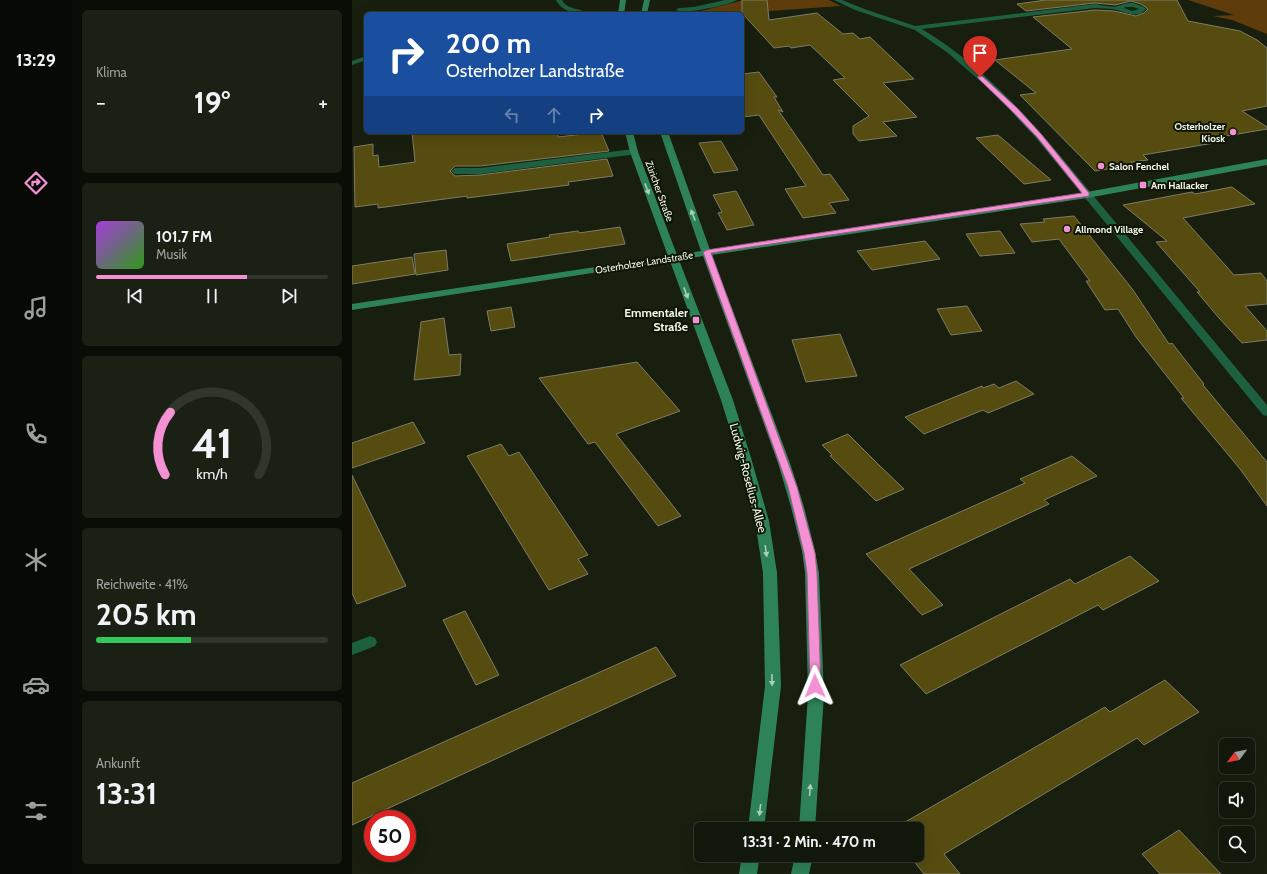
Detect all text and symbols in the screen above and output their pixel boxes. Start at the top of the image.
text: 200 m [446,26,531,60]
icon: right [380,28,432,80]
pin [963,36,997,77]
icon: arrive [969,42,991,64]
text: 13:29 [16,49,56,71]
text: Osterholzer Landstraße [446,60,624,82]
text: Klima [96,64,127,80]
text: 19° [194,84,230,121]
text: − [96,89,106,116]
text: + [318,89,328,116]
icon: left [501,104,523,126]
icon: ahead [543,104,565,126]
icon: right [585,104,607,126]
place label: Osterholzer Kiosk [1174,120,1226,145]
marker: Osterholzer Kiosk [1228,127,1238,137]
street label: Züricher Straße [642,159,677,223]
place label: Salon Fenchel [1109,160,1170,173]
marker: Salon Fenchel [1096,161,1106,171]
icon: directions [22,169,50,197]
place label: Am Hallacker [1151,179,1209,192]
marker: Am Hallacker [1138,180,1148,190]
one-way arrow [645,183,651,195]
one-way arrow [690,209,696,221]
place label: Allmond Village [1075,223,1143,236]
marker: Allmond Village [1062,224,1072,234]
text: 101.7 FM [156,228,212,246]
text: Musik [156,246,187,262]
street label: Osterholzer Landstraße [594,248,694,277]
icon: previous [124,285,146,307]
icon: pause [201,285,223,307]
icon: next [278,285,300,307]
one-way arrow [684,288,690,300]
icon: music [22,294,50,322]
place label: Emmentaler Straße [624,305,688,334]
marker: Emmentaler Straße [691,315,701,325]
text: 41 [192,418,232,468]
icon: phone [22,420,50,448]
street label: Ludwig-Roselius-Allee [727,421,770,534]
text: km/h [196,465,228,483]
one-way arrow [763,545,769,557]
icon: climate [22,546,50,574]
text: Reichweite · 41% [96,576,188,592]
text: 205 km [96,596,197,633]
position arrow [794,665,836,707]
icon: car [22,671,50,699]
one-way arrow [769,674,776,686]
north arrow [1219,738,1255,774]
map controls [1219,738,1255,862]
text: Ankunft [96,755,140,771]
text: 13:31 [96,775,157,812]
button: sound [1219,782,1255,818]
one-way arrow [806,784,813,796]
icon: filters [22,797,50,825]
one-way arrow [756,804,763,816]
speed limit sign: 50 [364,810,416,862]
button: search [1219,826,1255,862]
text: 13:31 · 2 Min. · 470 m [742,833,876,851]

